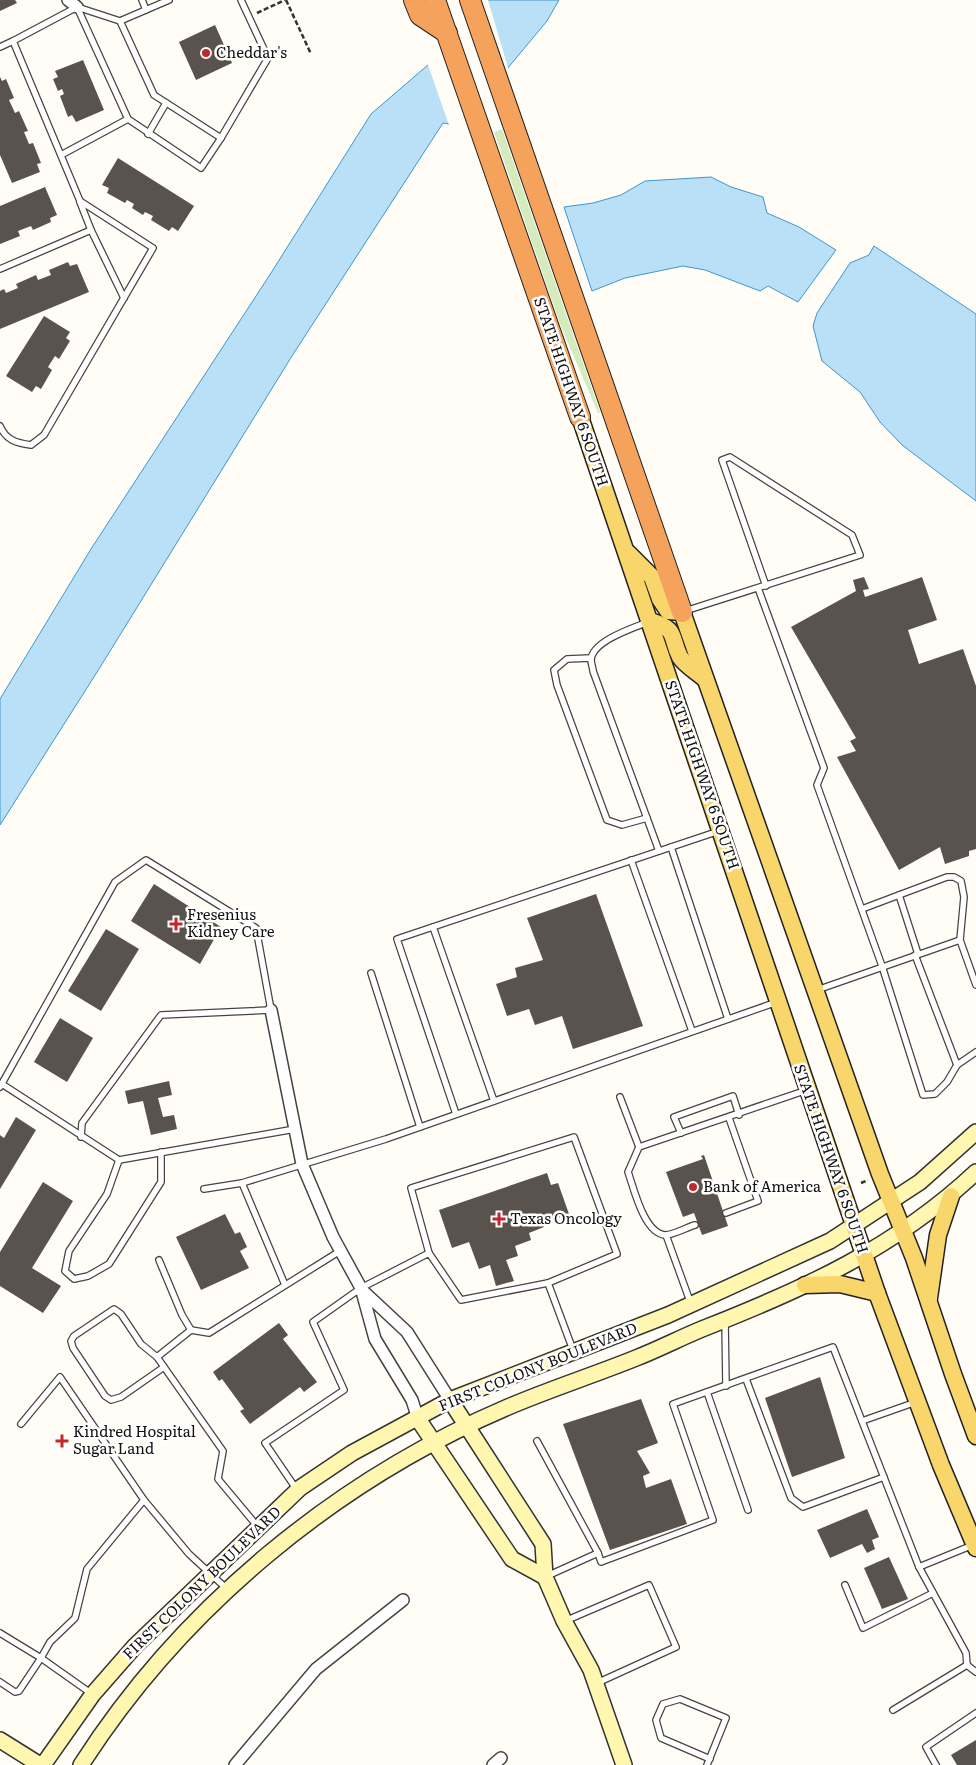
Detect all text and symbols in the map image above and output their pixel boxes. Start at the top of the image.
place label: Cheddar's [216,40,287,63]
marker: Cheddar's [200,47,212,59]
street label: STATE HIGHWAY 6 SOUTH [529,294,616,489]
street label: STATE HIGHWAY 6 SOUTH [660,677,747,872]
place label: Fresenius Kidney Care [187,902,275,942]
marker: Fresenius Kidney Care [169,917,183,931]
street label: STATE HIGHWAY 6 SOUTH [789,1061,876,1256]
place label: Bank of America [703,1174,822,1197]
marker: Bank of America [687,1181,699,1193]
place label: Texas Oncology [510,1206,622,1229]
marker: Texas Oncology [492,1212,506,1226]
street label: FIRST COLONY BOULEVARD [435,1315,640,1416]
place label: Kindred Hospital Sugar Land [73,1419,196,1459]
marker: Kindred Hospital Sugar Land [55,1434,69,1448]
street label: FIRST COLONY BOULEVARD [117,1500,285,1664]

